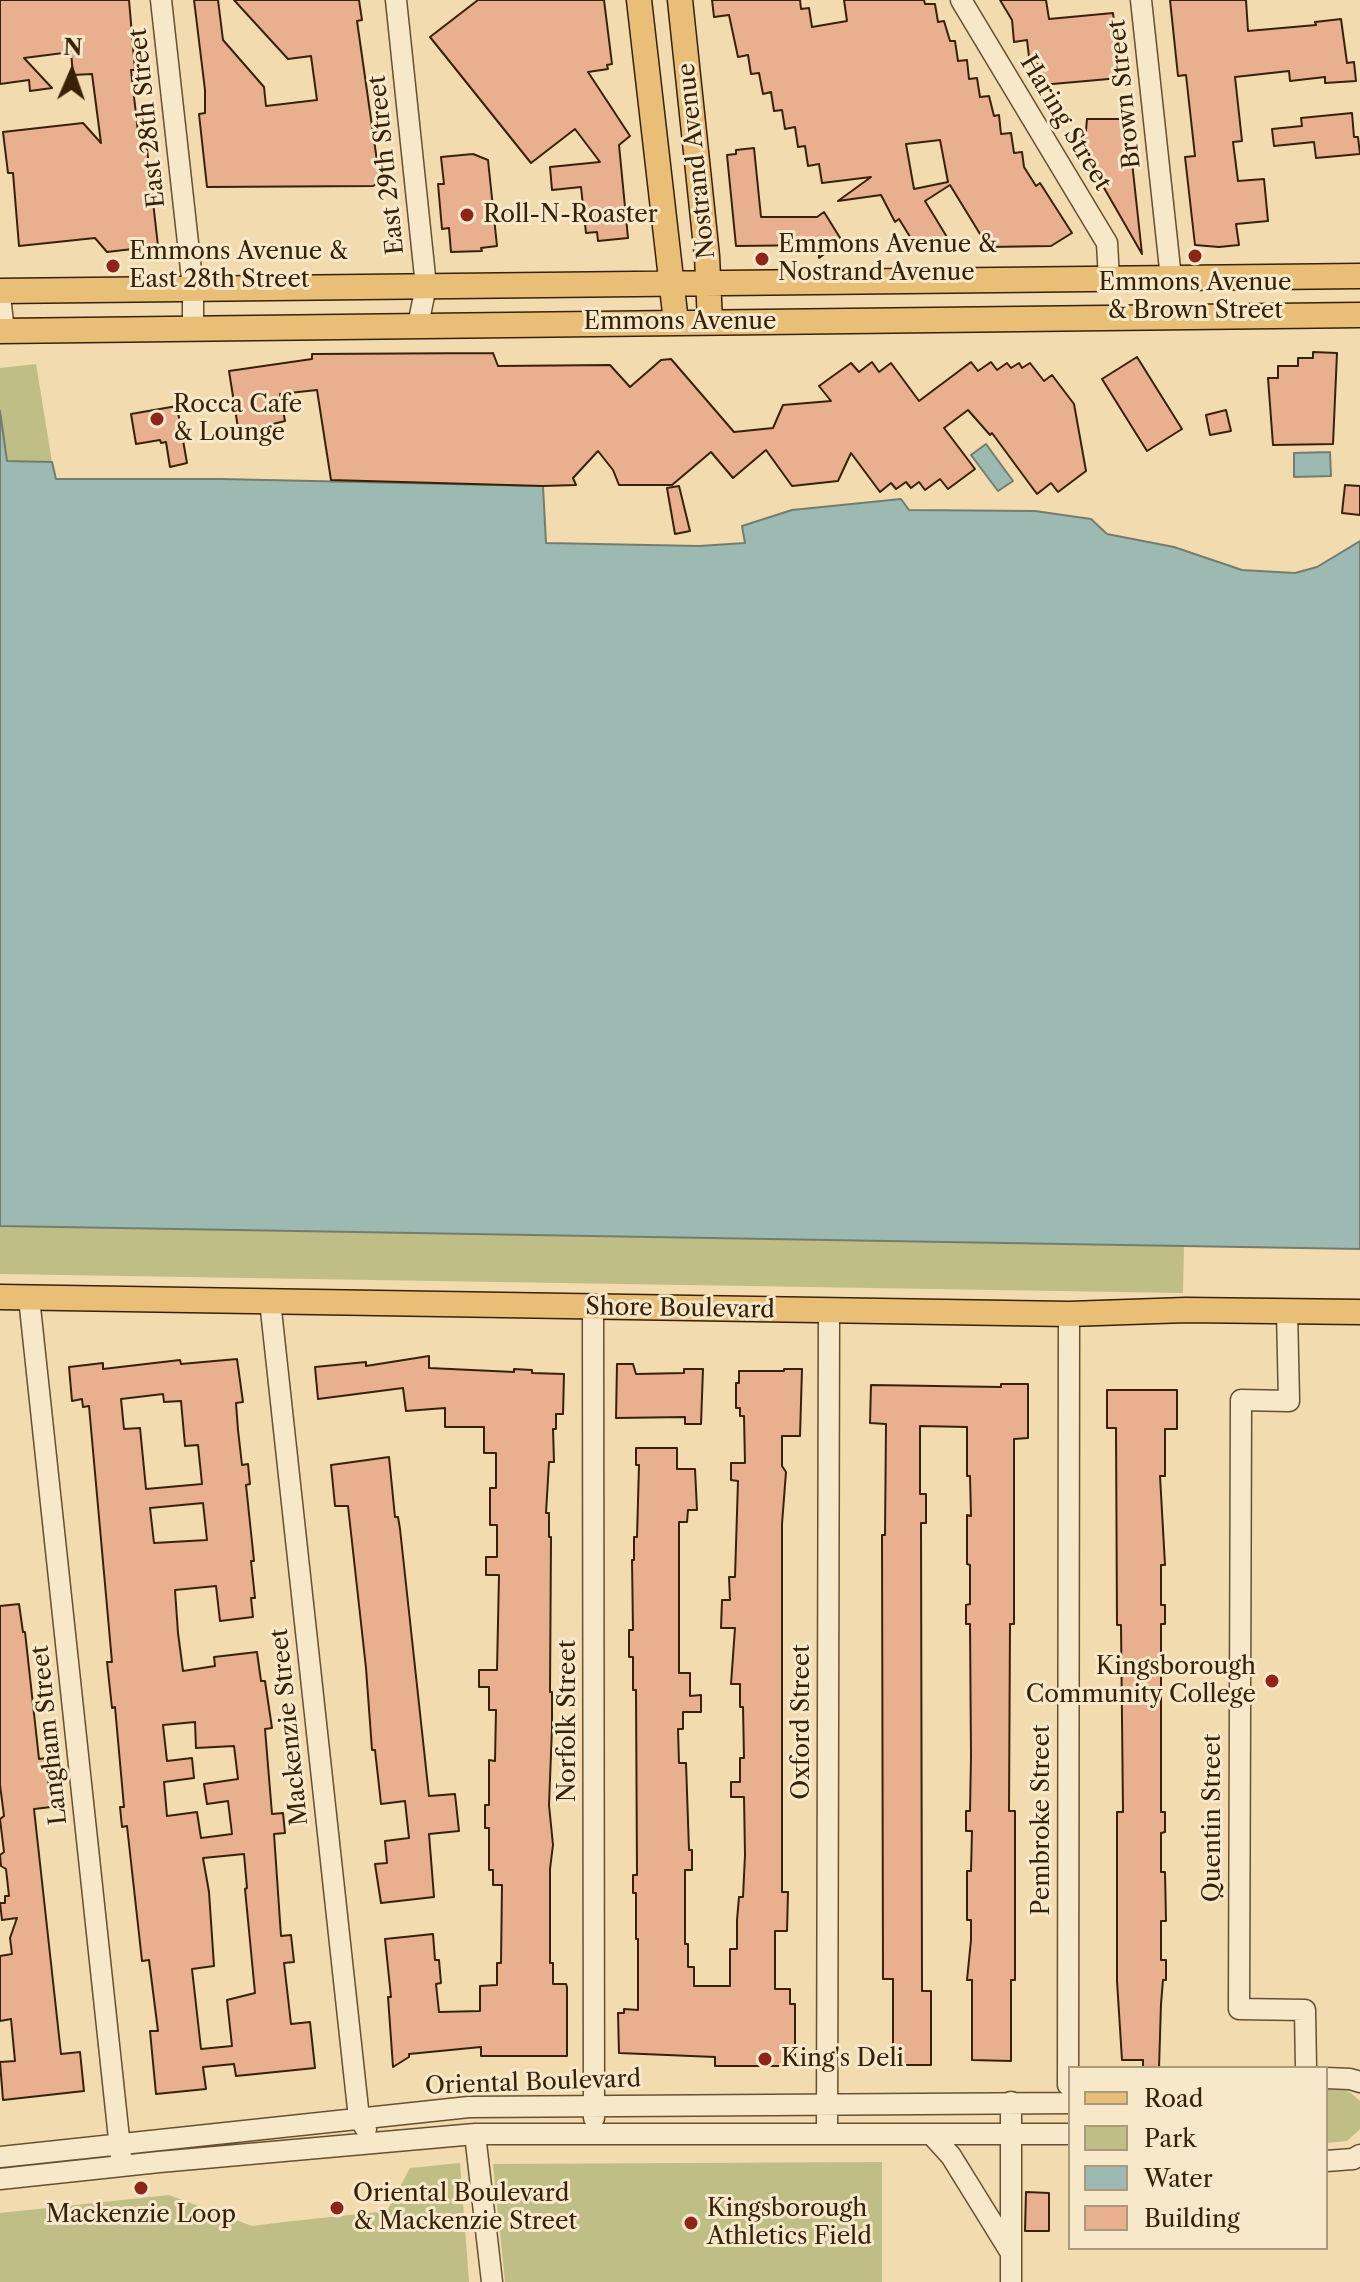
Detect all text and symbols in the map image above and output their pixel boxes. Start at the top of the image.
street label: Brown Street [1103,18,1147,170]
street label: East 28th Street [124,27,172,209]
north arrow [32,32,112,112]
text: N [63,34,83,61]
street label: Haring Street [1013,50,1117,196]
street label: Nostrand Avenue [672,62,722,260]
street label: East 29th Street [363,74,411,256]
place label: Roll-N-Roaster [483,201,658,229]
marker: Roll-N-Roaster [458,206,476,224]
place label: Emmons Avenue & Nostrand Avenue [778,231,997,287]
place label: Emmons Avenue & East 28th Street [129,238,348,294]
marker: Emmons Avenue & Brown Street [1186,247,1204,265]
marker: Emmons Avenue & Nostrand Avenue [753,250,771,268]
marker: Emmons Avenue & East 28th Street [104,257,122,275]
place label: Emmons Avenue & Brown Street [1098,269,1292,325]
street label: Emmons Avenue [583,308,777,336]
place label: Rocca Cafe & Lounge [173,391,302,447]
marker: Rocca Cafe & Lounge [148,410,166,428]
street label: Shore Boulevard [585,1293,775,1325]
street label: Mackenzie Street [265,1627,315,1827]
street label: Norfolk Street [554,1640,582,1802]
street label: Langham Street [26,1644,74,1826]
street label: Oxford Street [788,1644,816,1800]
place label: Kingsborough Community College [1026,1653,1256,1709]
marker: Kingsborough Community College [1263,1672,1281,1690]
street label: Pembroke Street [1028,1725,1056,1915]
street label: Quentin Street [1199,1734,1227,1902]
place label: King's Deli [781,2045,904,2073]
marker: King's Deli [756,2050,774,2068]
street label: Oriental Boulevard [424,2065,642,2101]
legend [1068,2066,1328,2250]
text: Road [1144,2084,1203,2113]
text: Park [1144,2124,1196,2153]
text: Water [1144,2164,1213,2193]
marker: Mackenzie Loop [132,2179,150,2197]
place label: Oriental Boulevard & Mackenzie Street [353,2180,577,2236]
place label: Kingsborough Athletics Field [707,2195,872,2251]
marker: Oriental Boulevard & Mackenzie Street [328,2199,346,2217]
place label: Mackenzie Loop [46,2201,236,2229]
text: Building [1144,2204,1240,2233]
marker: Kingsborough Athletics Field [682,2214,700,2232]

